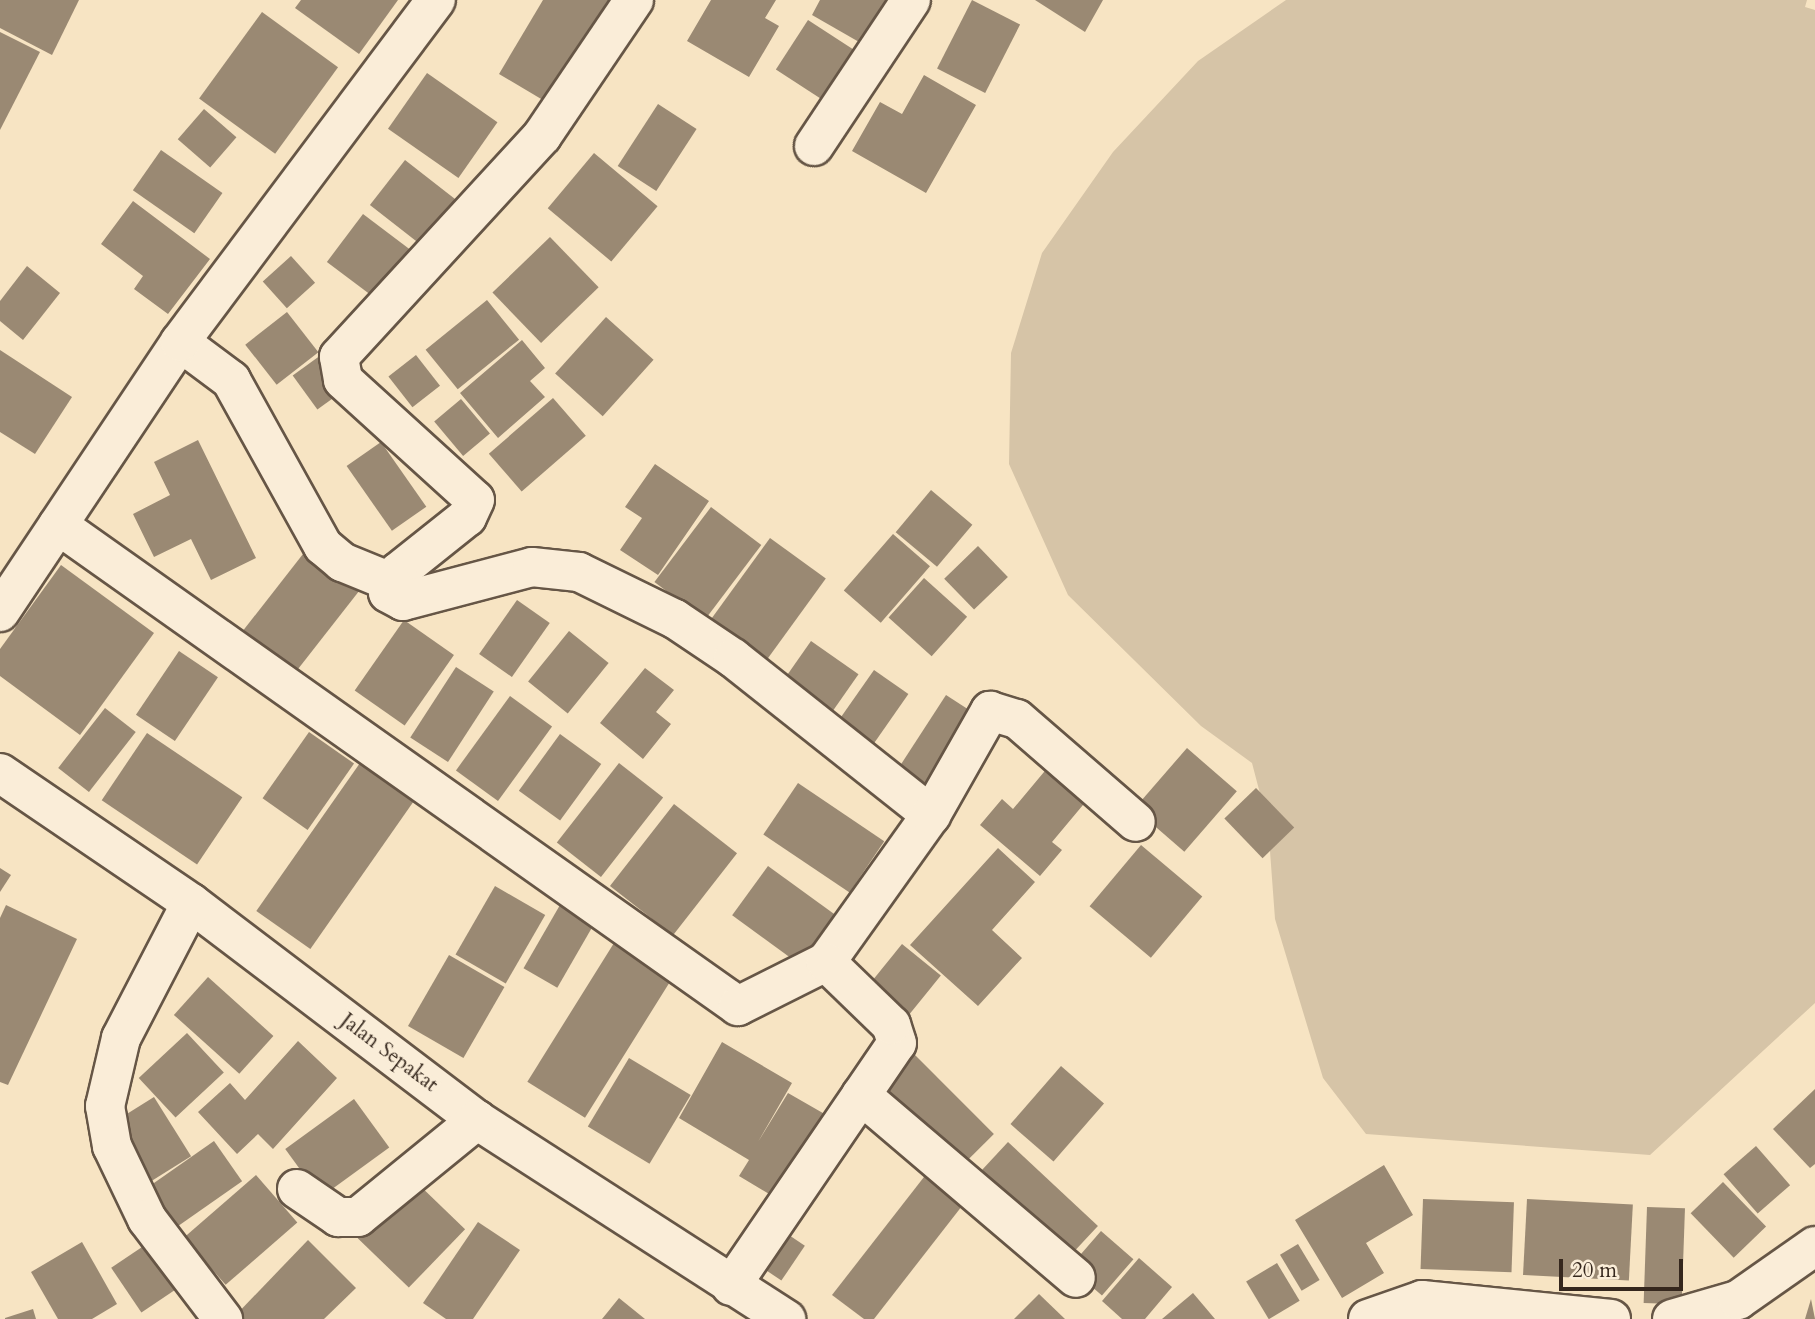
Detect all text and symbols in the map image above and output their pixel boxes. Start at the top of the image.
street label: Jalan Sepakat [335,1008,443,1098]
scale bar [1563,1246,1687,1290]
text: 20 m [1572,1256,1617,1285]

